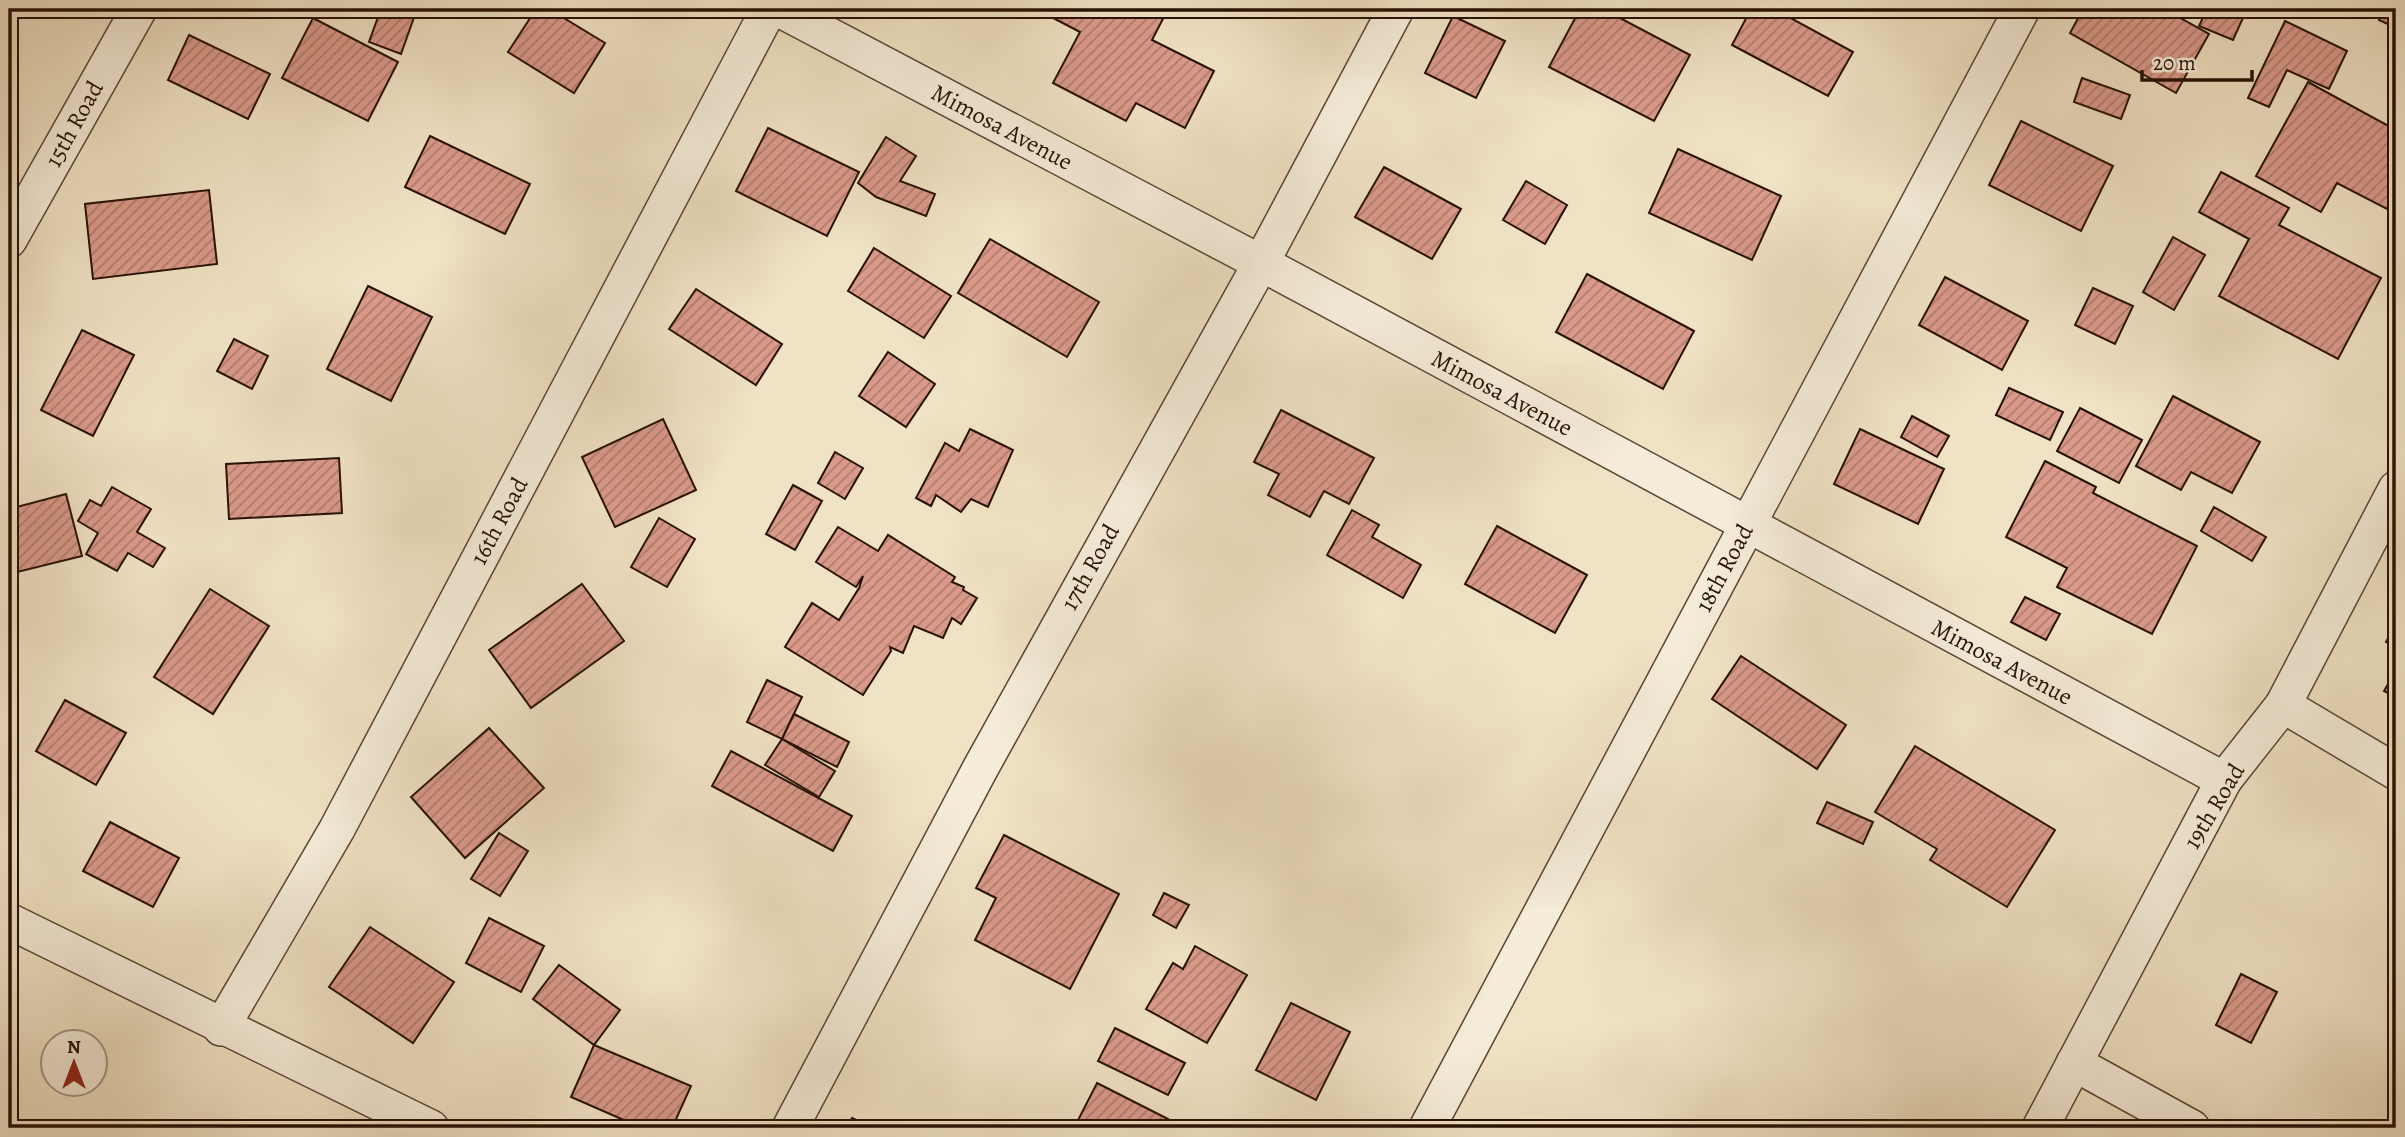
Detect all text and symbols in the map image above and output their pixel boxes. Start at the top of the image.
scale bar [2142,38,2253,82]
text: 20 m [2153,49,2196,77]
street label: 15th Road [37,75,111,173]
street label: Mimosa Avenue [926,76,1078,178]
street label: Mimosa Avenue [1426,342,1578,444]
street label: 16th Road [463,472,535,570]
street label: 17th Road [1053,518,1127,616]
street label: 18th Road [1687,518,1761,618]
street label: Mimosa Avenue [1926,611,2078,713]
street label: 19th Road [2176,757,2252,855]
north arrow [38,1028,108,1098]
text: N [67,1034,81,1060]

